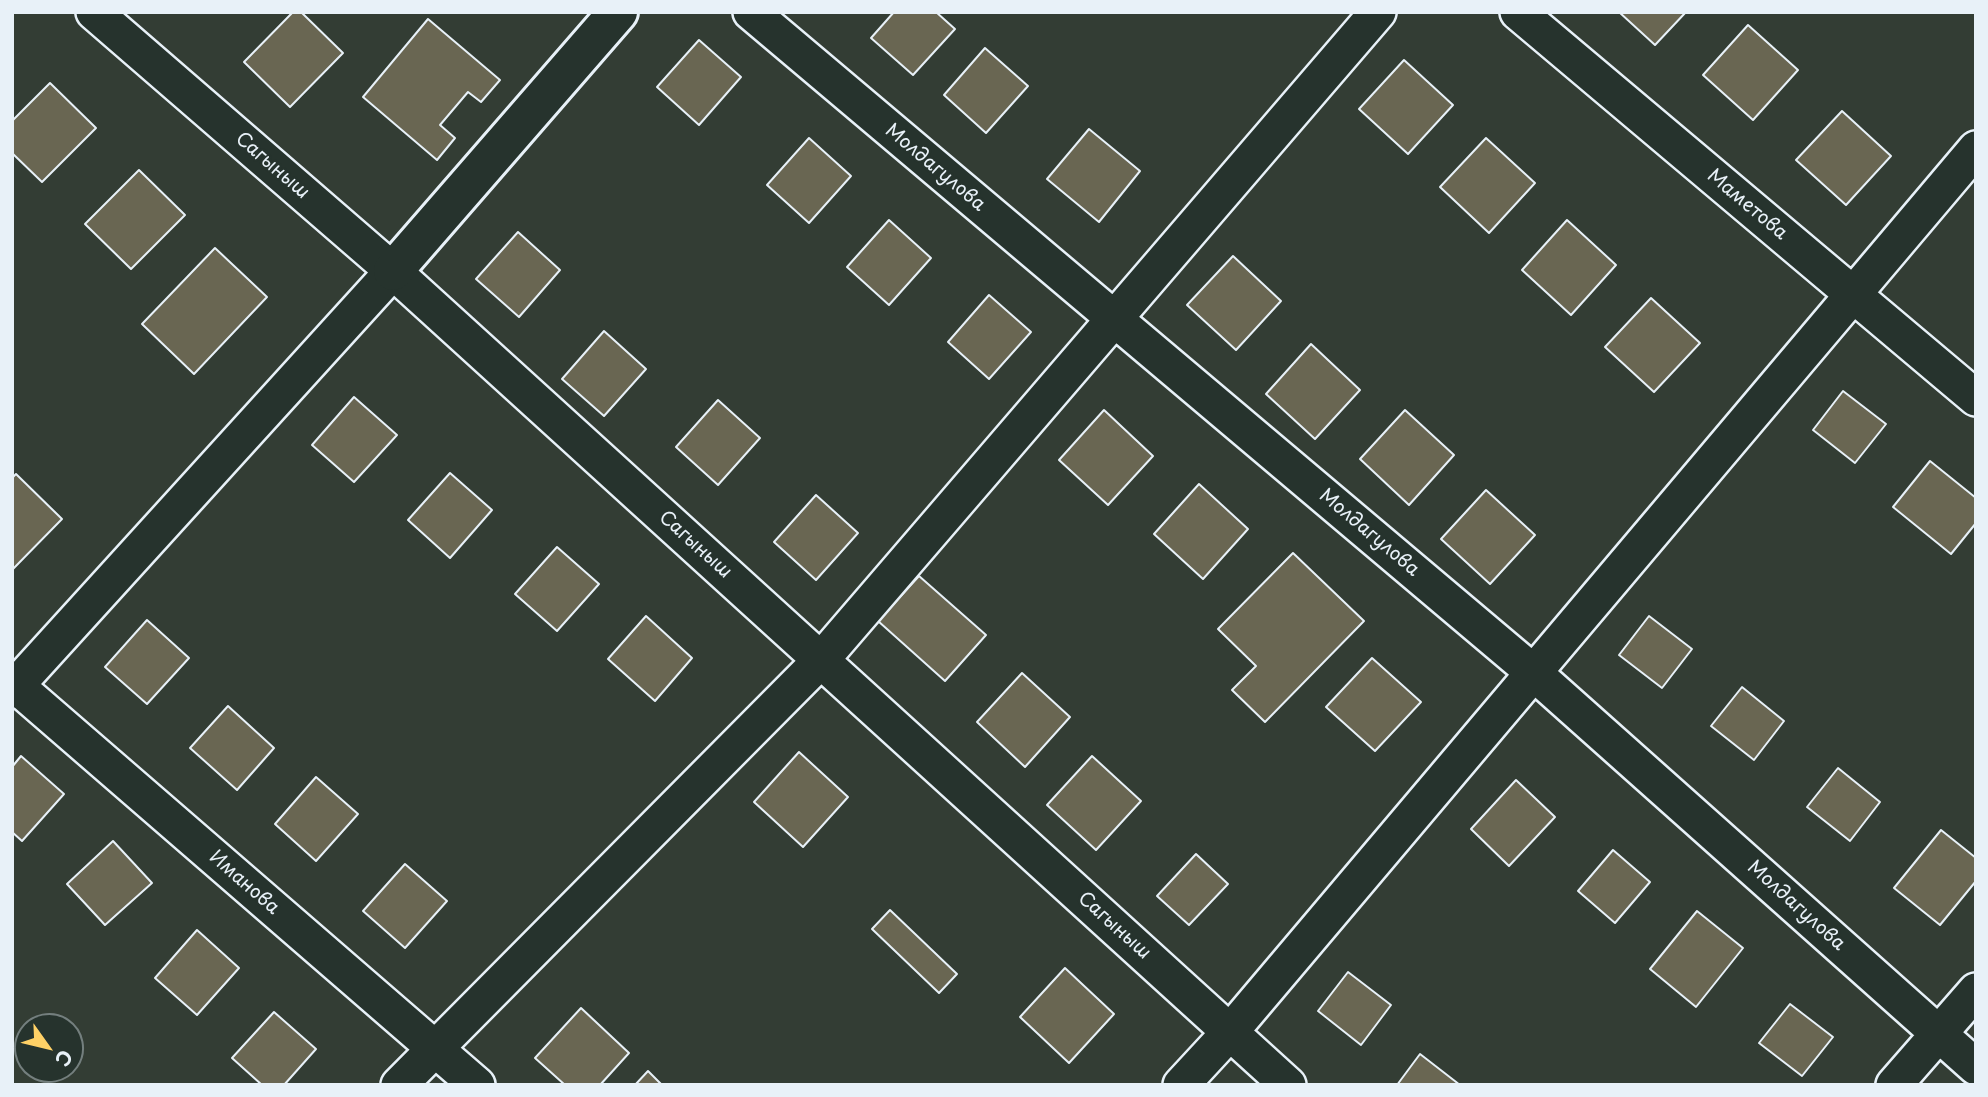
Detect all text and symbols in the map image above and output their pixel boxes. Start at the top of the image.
street label: Молдагулова [880,120,990,216]
street label: Сагыныш [230,128,314,204]
street label: Маметова [1702,165,1792,245]
street label: Молдагулова [1314,485,1424,581]
street label: Сагыныш [654,506,736,584]
street label: Иманова [204,846,284,920]
street label: Молдагулова [1742,856,1850,956]
street label: Сагыныш [1073,887,1155,965]
north arrow [14,1013,84,1083]
text: С [49,1045,80,1072]

